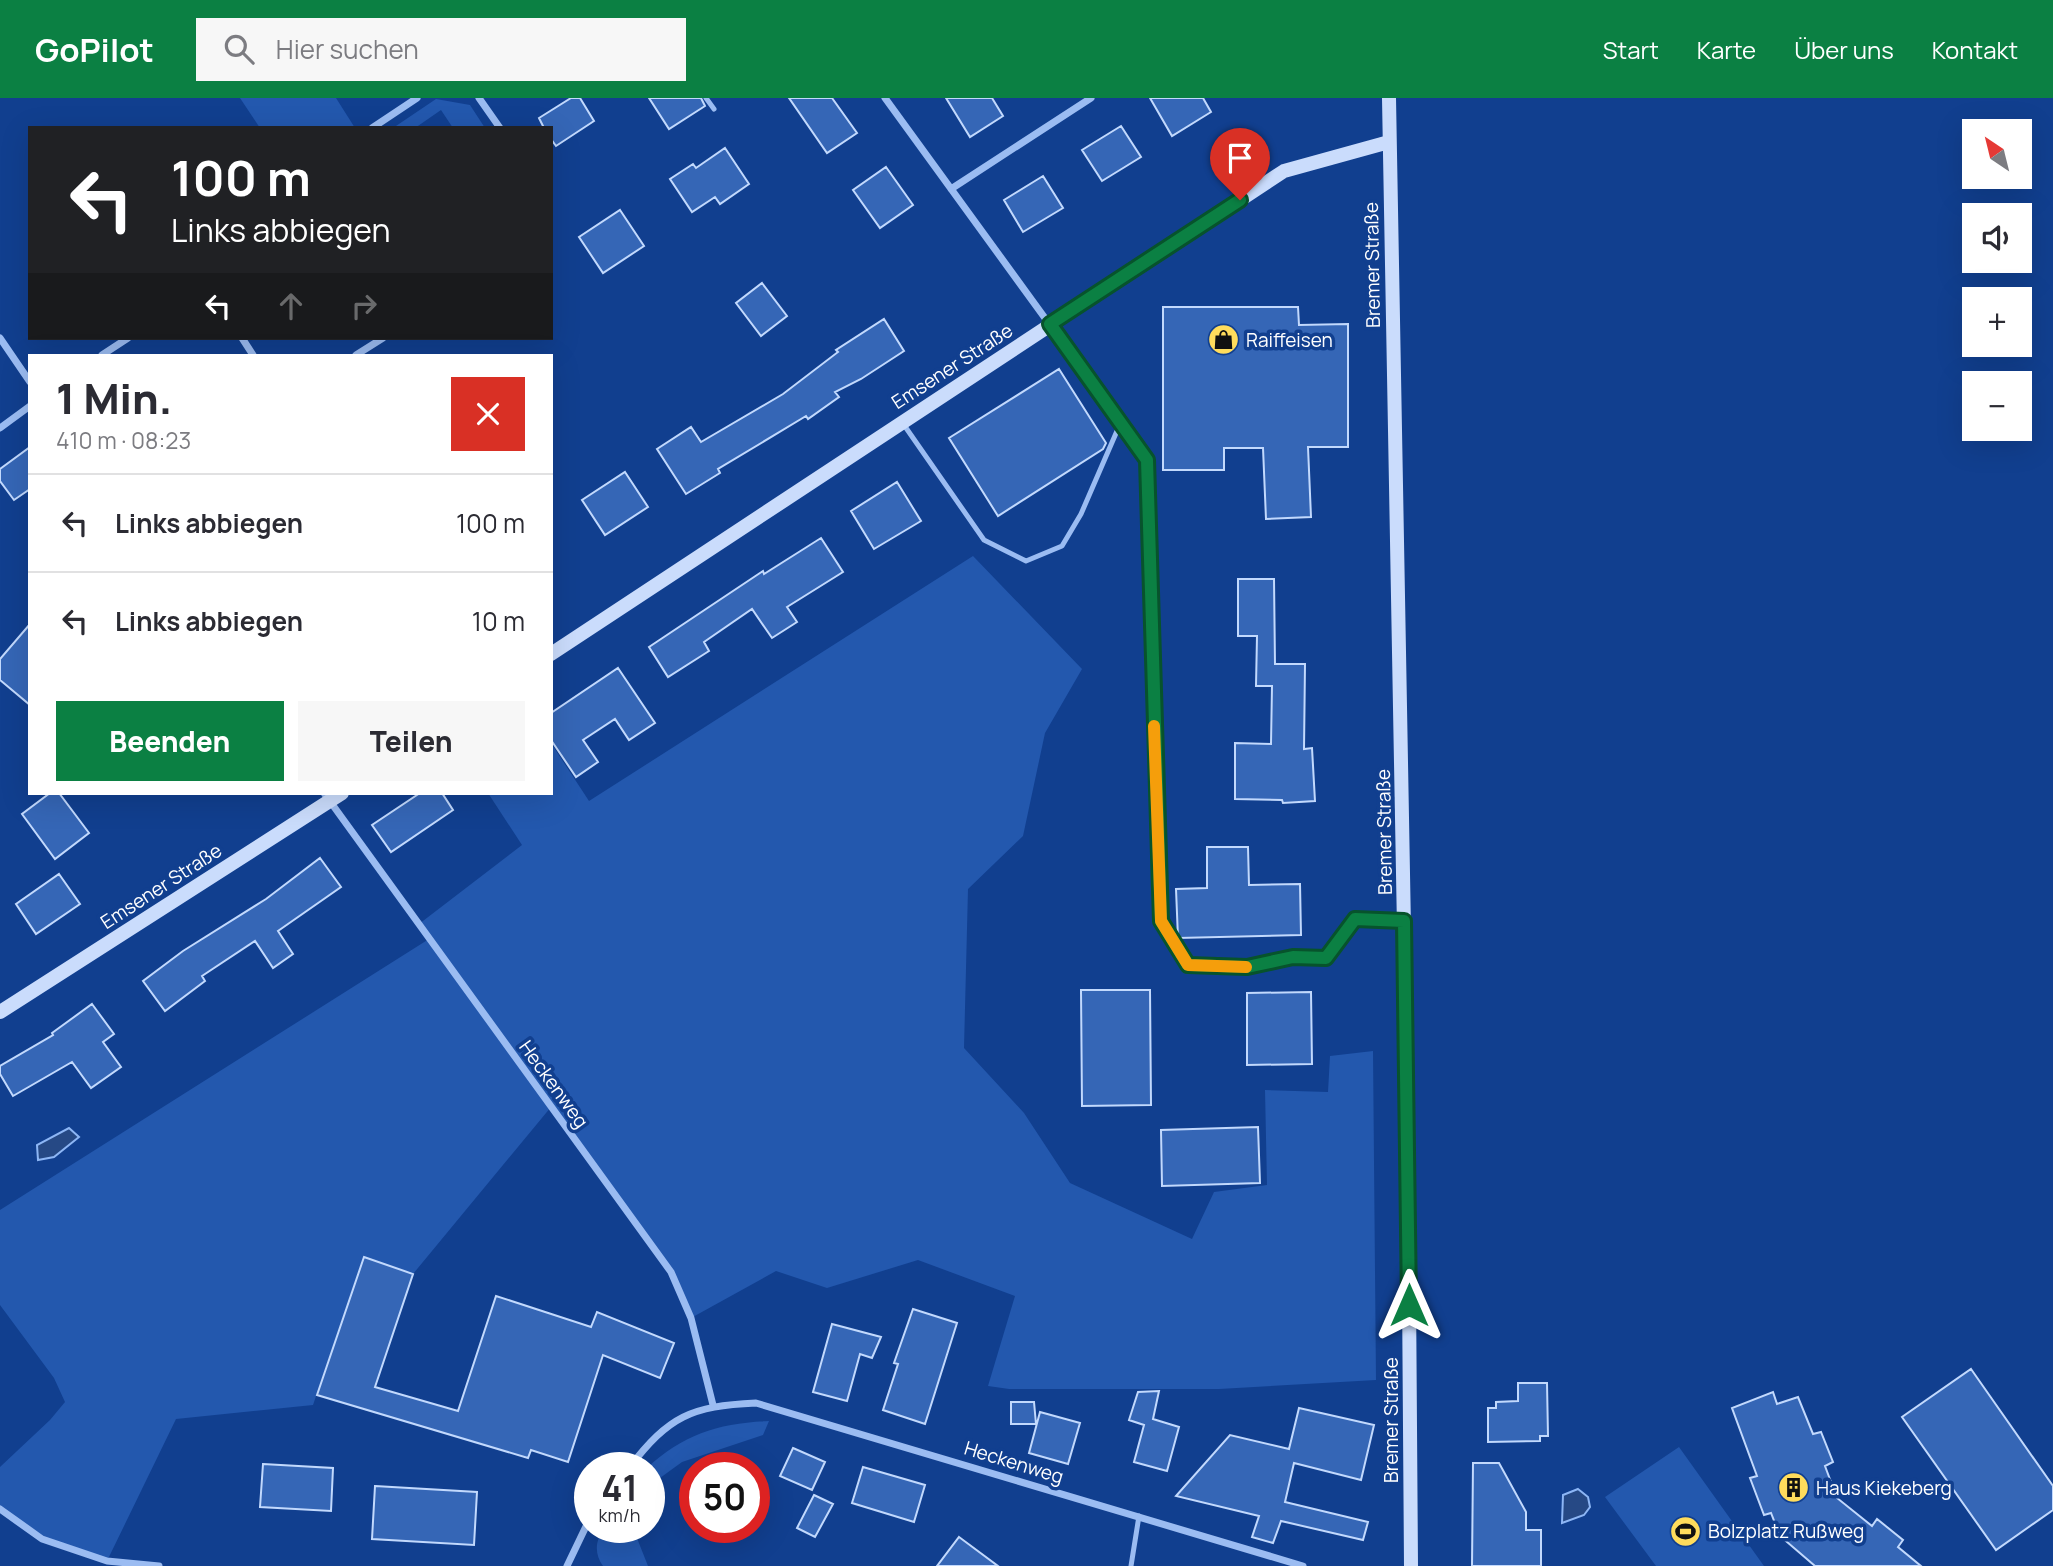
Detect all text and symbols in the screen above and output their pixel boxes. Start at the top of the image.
search box [196,18,686,81]
text: GoPilot [35,27,154,72]
icon: search [220,30,258,68]
text: Hier suchen [276,31,419,67]
text: Start [1603,33,1659,66]
text: Karte [1697,33,1756,66]
text: Über uns [1794,33,1894,66]
text: Kontakt [1932,33,2018,66]
north arrow [1962,119,2032,189]
map controls [1962,119,2032,441]
pin [1210,128,1270,200]
icon: arrive [1221,139,1259,177]
text: 100 m [171,144,311,211]
icon: left [56,154,147,245]
street label: Bremer Straße [1358,202,1386,328]
button: sound [1962,203,2032,273]
text: Links abbiegen [171,208,391,252]
icon: left [199,287,237,325]
icon: ahead [272,287,310,325]
icon: right [345,287,383,325]
button: + [1962,287,2032,357]
street label: Emsener Straße [886,317,1018,415]
shop icon: Raiffeisen [1206,323,1240,357]
place label: Raiffeisen [1246,327,1333,353]
text: 1 Min. [56,369,172,427]
button: − [1962,371,2032,441]
button: close [451,377,525,451]
text: 410 m · 08:23 [56,424,191,456]
icon: left [56,504,94,542]
text: Links abbiegen [115,505,303,541]
text: 100 m [456,505,525,541]
icon: left [56,602,94,640]
text: Links abbiegen [115,603,303,639]
text: 10 m [472,603,525,639]
button: Beenden [56,701,284,781]
button: Teilen [298,701,525,781]
street label: Bremer Straße [1370,769,1398,895]
street label: Emsener Straße [95,837,227,935]
street label: Heckenweg [513,1035,595,1133]
position arrow [1372,1268,1446,1342]
street label: Bremer Straße [1378,1357,1404,1483]
street label: Heckenweg [961,1435,1067,1489]
speed limit sign: 50 [679,1452,770,1543]
text: 41 [601,1464,638,1512]
building icon: Haus Kiekeberg [1776,1471,1810,1505]
place label: Haus Kiekeberg [1816,1475,1952,1501]
text: km/h [599,1503,640,1527]
sports icon: Bolzplatz Rußweg [1668,1514,1702,1548]
place label: Bolzplatz Rußweg [1708,1518,1864,1544]

